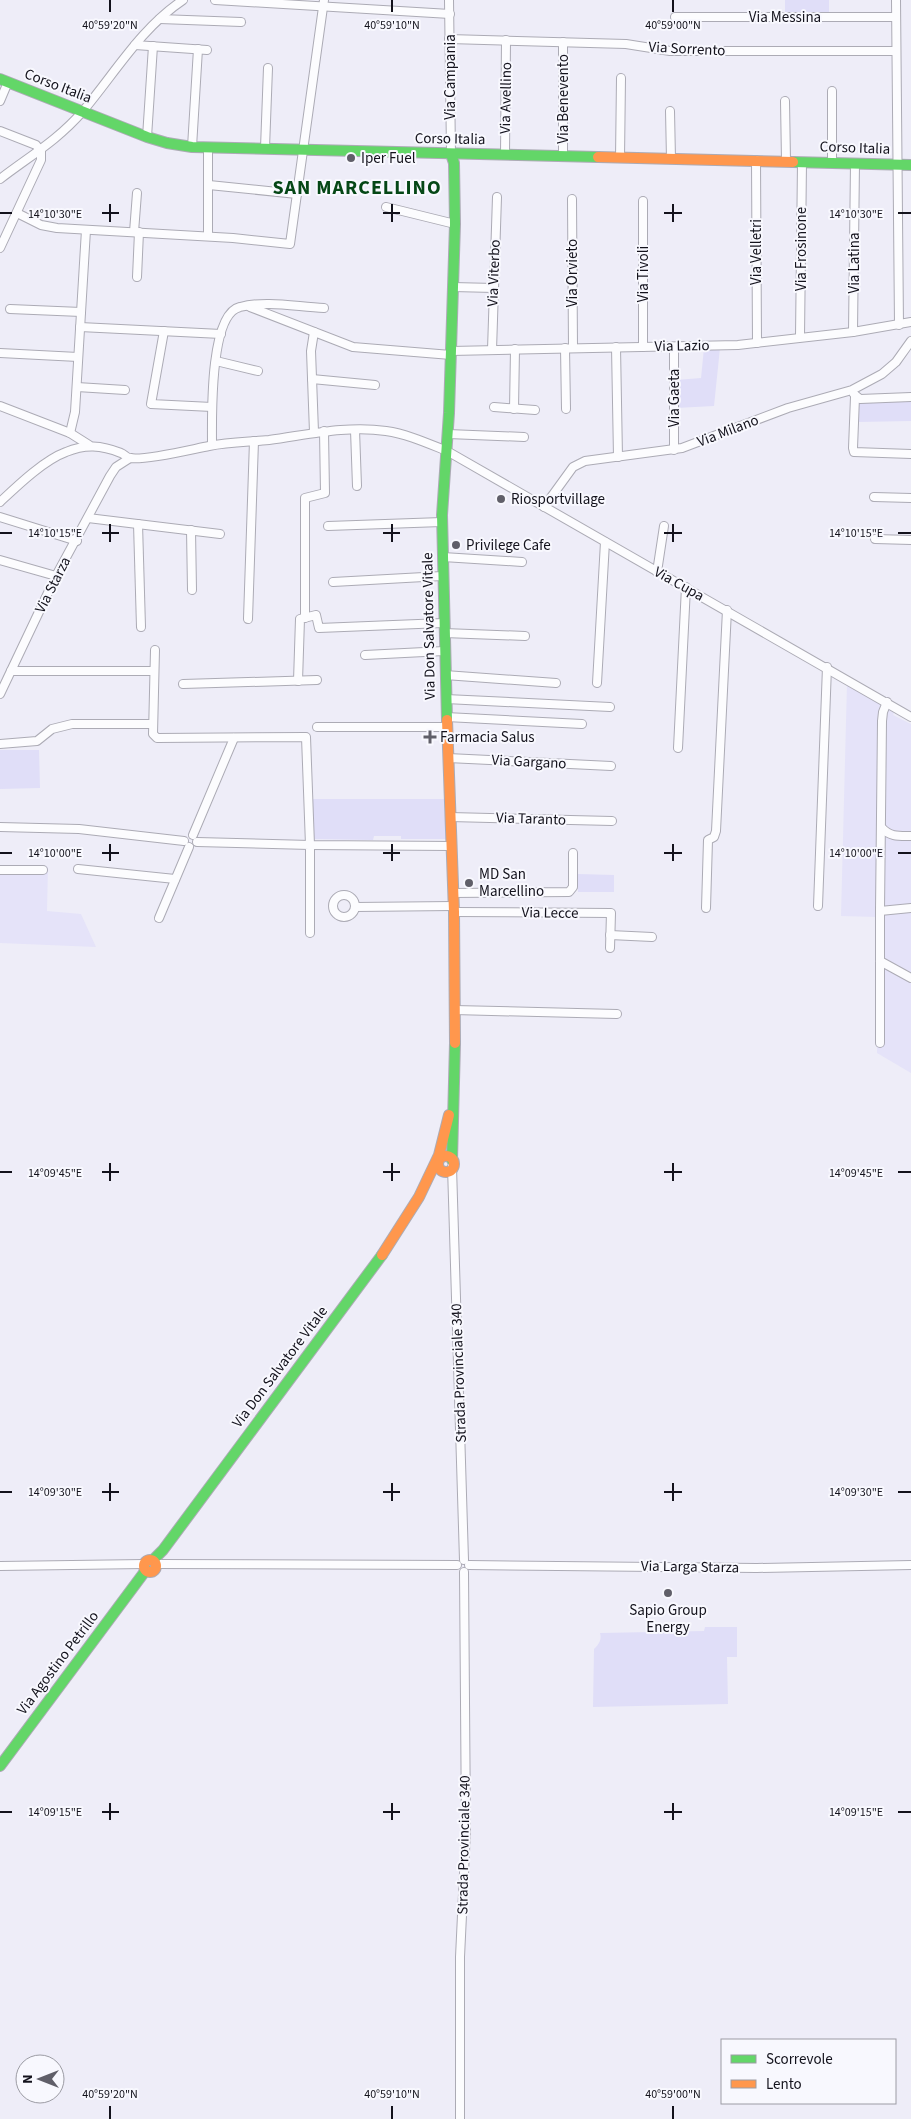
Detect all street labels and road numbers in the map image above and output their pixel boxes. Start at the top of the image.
street label: Via Messina [749,7,821,28]
street label: Via Campania [440,34,461,120]
street label: Via Sorrento [648,36,726,62]
street label: Via Benevento [553,54,574,144]
street label: Via Avellino [495,62,517,134]
street label: Corso Italia [21,64,95,108]
street label: Corso Italia [415,128,485,150]
street label: Corso Italia [819,136,891,160]
street label: Via Frosinone [791,207,812,291]
street label: Via Velletri [746,219,767,285]
street label: Via Latina [844,232,865,294]
street label: Via Viterbo [482,239,506,307]
street label: Via Orvieto [562,239,583,307]
street label: Via Tivoli [633,246,654,302]
street label: Via Lazio [654,335,710,357]
street label: Via Gaeta [664,369,685,427]
street label: Via Milano [694,410,762,452]
street label: Via Don Salvatore Vitale [417,552,441,700]
street label: Via Starza [30,553,76,617]
street label: Via Cupa [650,562,708,606]
street label: Via Gargano [491,750,567,774]
street label: Via Taranto [496,807,566,831]
street label: Via Lecce [521,902,579,924]
street label: Via Don Salvatore Vitale [227,1302,333,1432]
street label: Strada Provinciale 340 [446,1303,472,1443]
street label: Via Larga Starza [641,1556,739,1578]
street label: Via Agostino Petrillo [12,1607,104,1719]
street label: Strada Provinciale 340 [452,1775,476,1915]

